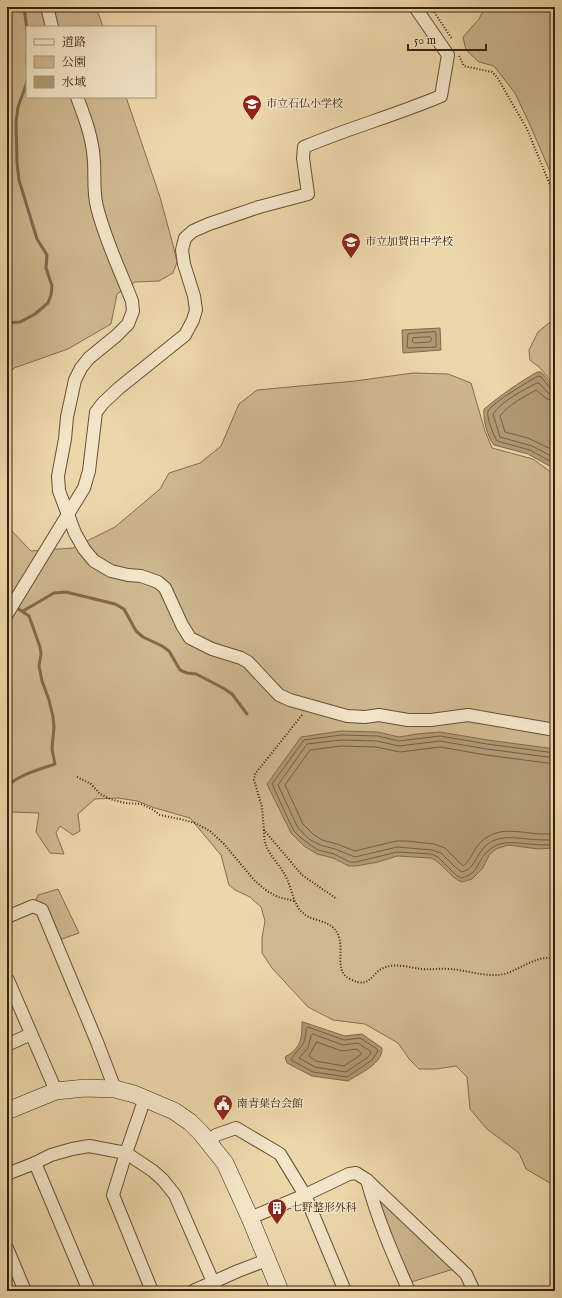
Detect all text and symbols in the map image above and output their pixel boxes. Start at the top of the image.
legend [26,26,156,98]
scale bar [408,26,486,52]
text: 50 m [414,33,436,48]
text: 道路 [62,35,86,50]
text: 公園 [62,55,86,70]
text: 水域 [62,75,86,90]
school or university icon: 市立石仏小学校 [241,93,263,121]
place label: 市立石仏小学校 [266,97,343,111]
school or university icon: 市立加賀田中学校 [340,231,362,259]
place label: 市立加賀田中学校 [365,235,453,249]
public building icon: 南青葉台会館 [212,1093,234,1121]
place label: 南青葉台会館 [237,1097,303,1111]
building icon: 七野整形外科 [266,1197,288,1225]
place label: 七野整形外科 [291,1201,357,1215]

